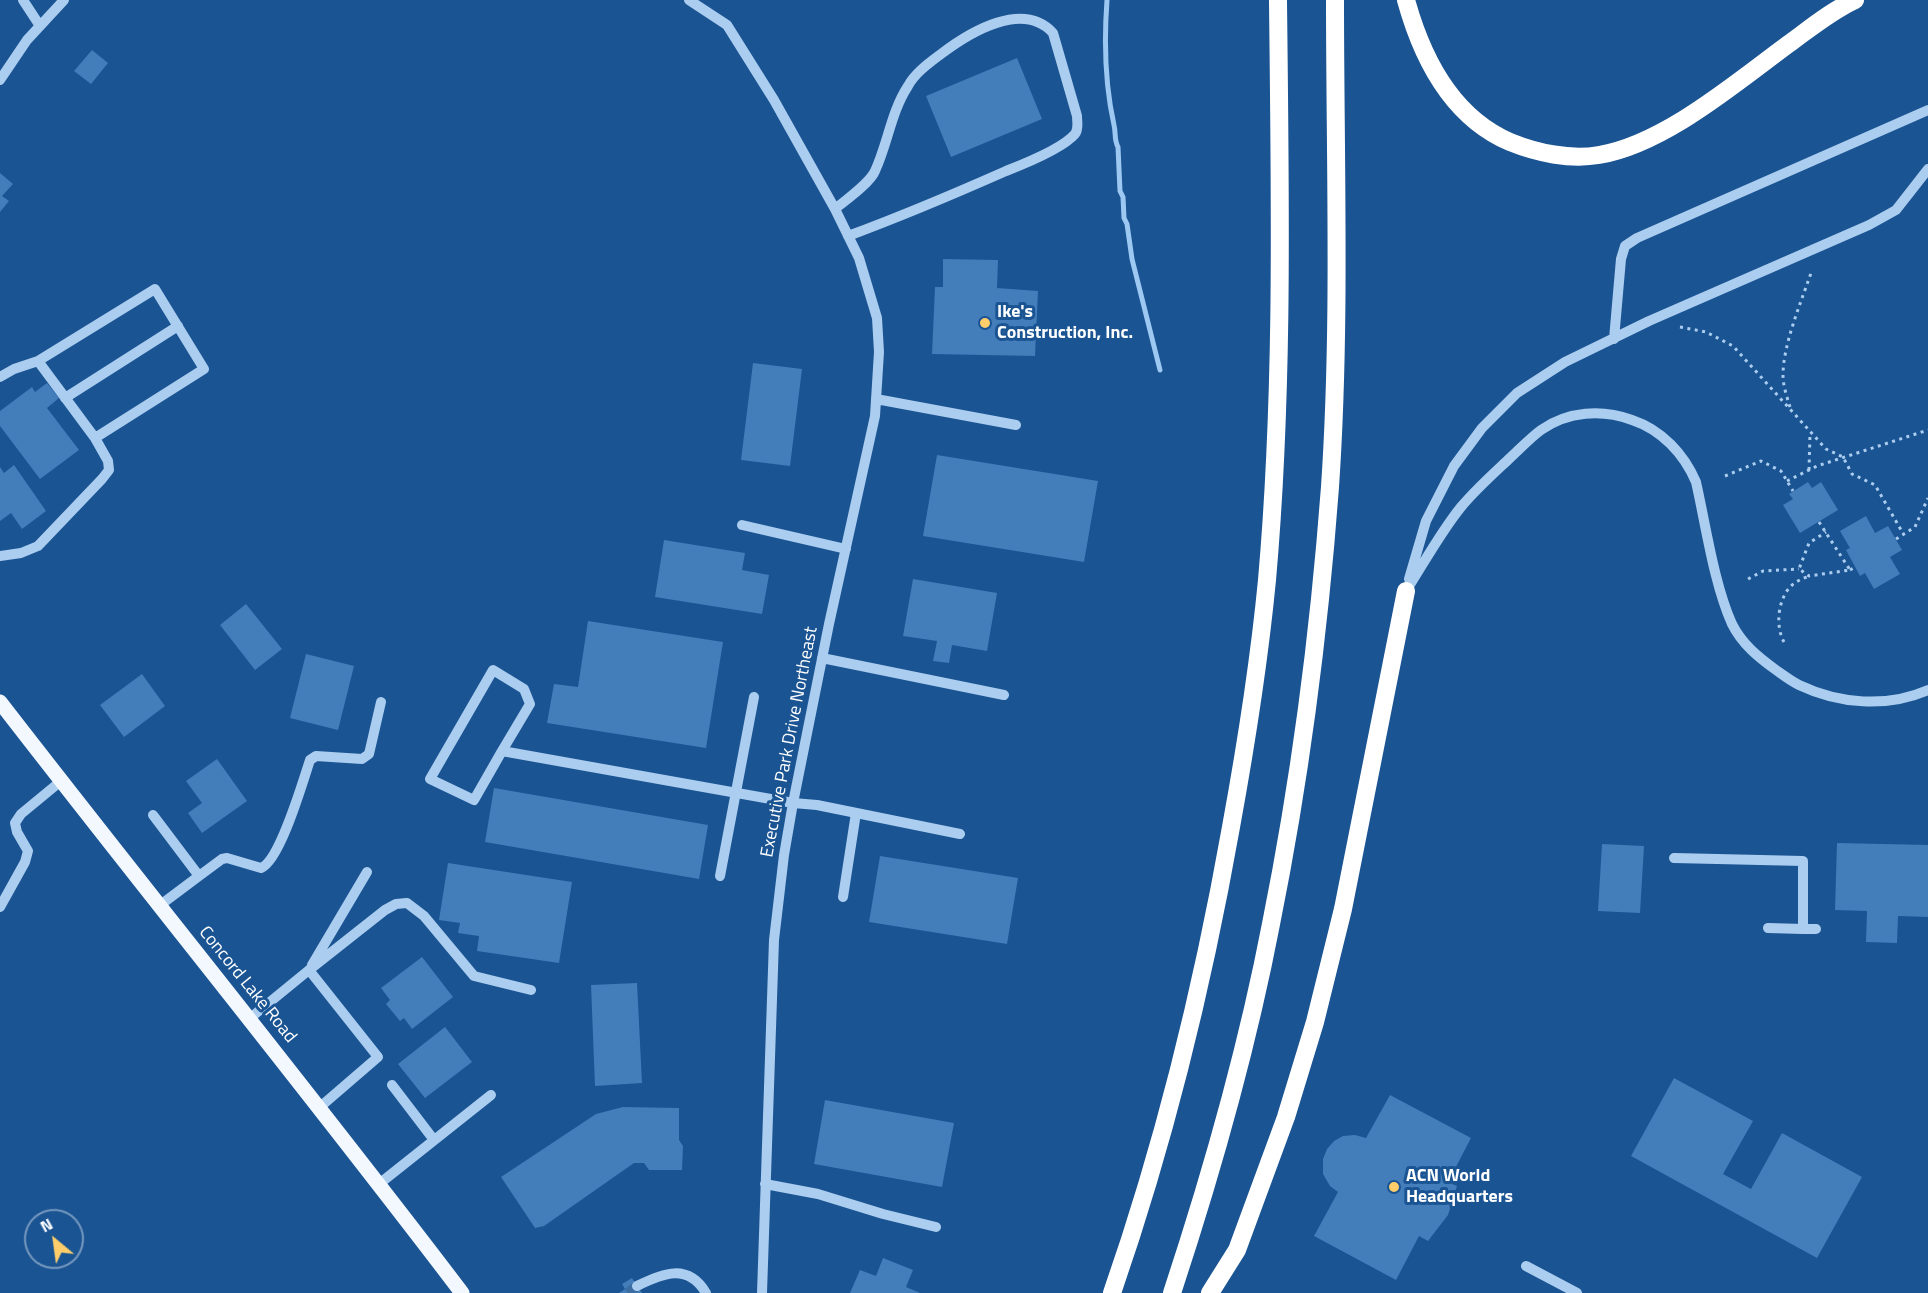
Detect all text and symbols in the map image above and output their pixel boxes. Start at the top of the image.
place label: Ike's Construction, Inc. [997,302,1133,344]
marker: Ike's Construction, Inc. [978,316,992,330]
street label: Executive Park Drive Northeast [757,625,823,859]
street label: Concord Lake Road [193,922,301,1048]
place label: ACN World Headquarters [1406,1166,1513,1208]
marker: ACN World Headquarters [1387,1180,1401,1194]
north arrow [24,1209,84,1269]
text: N [36,1212,57,1238]

